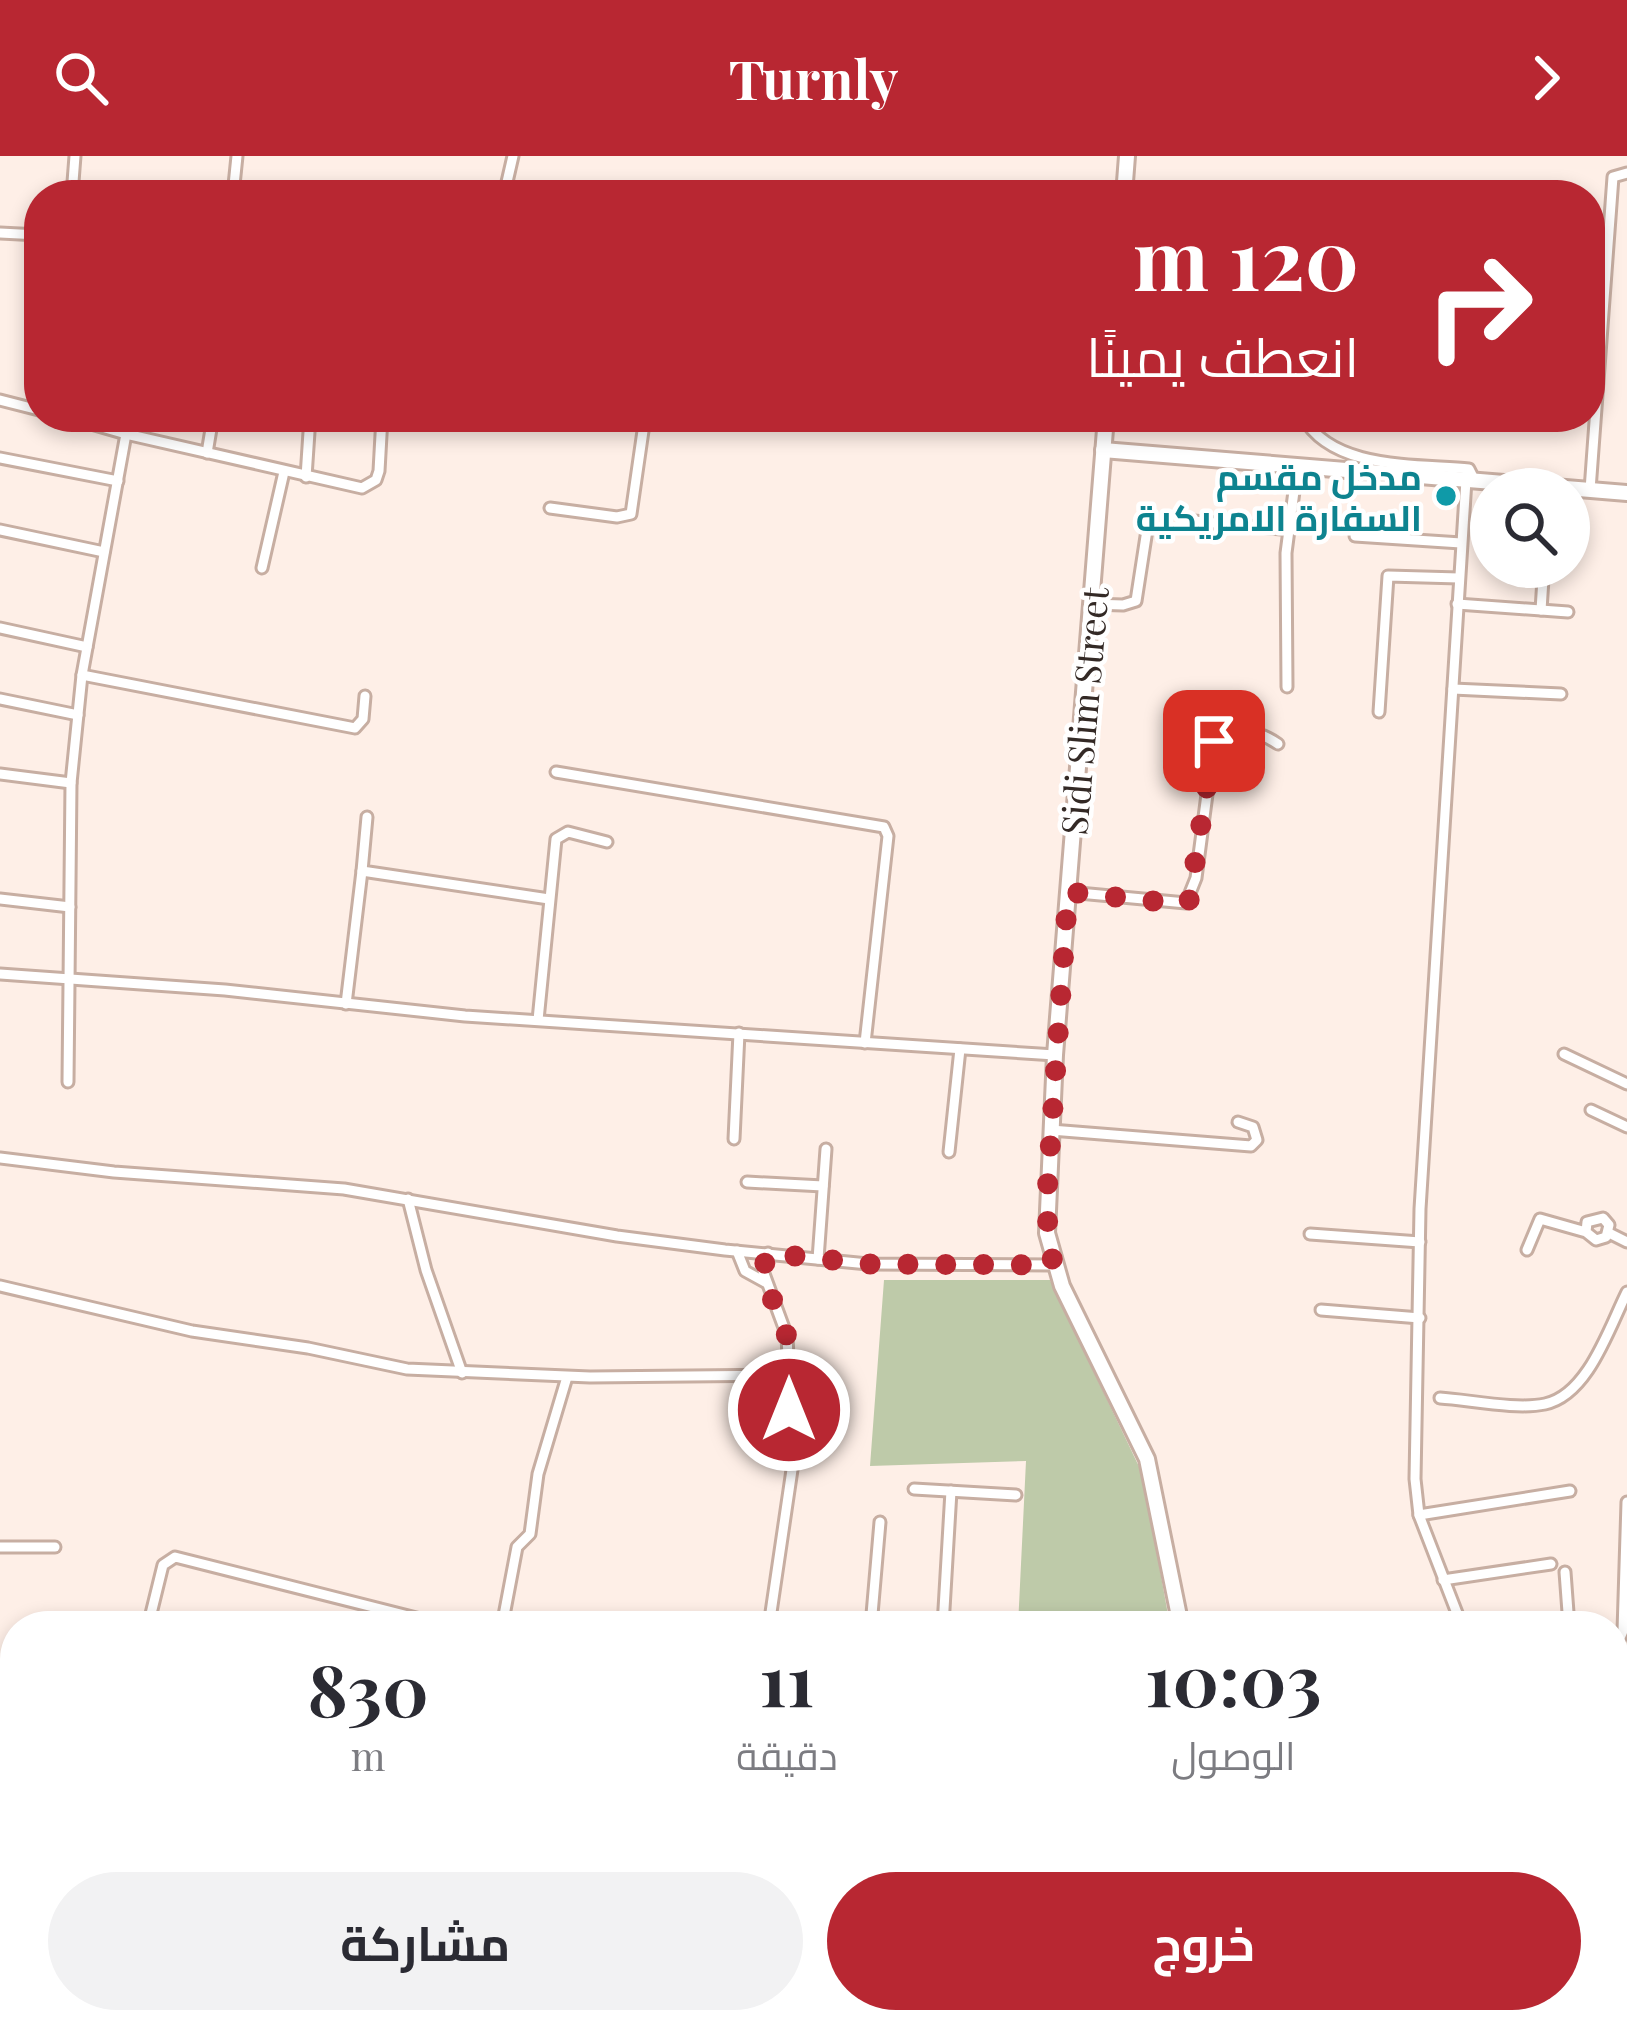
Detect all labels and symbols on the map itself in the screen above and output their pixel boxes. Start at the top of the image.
place label: مدخل مقسم السفارة الامريكية [1136,451,1422,540]
marker: مدخل مقسم السفارة الامريكية [1433,483,1459,509]
street label: Sidi Slim Street [1048,584,1118,837]
pin [1163,690,1265,792]
position arrow [726,1347,852,1473]

